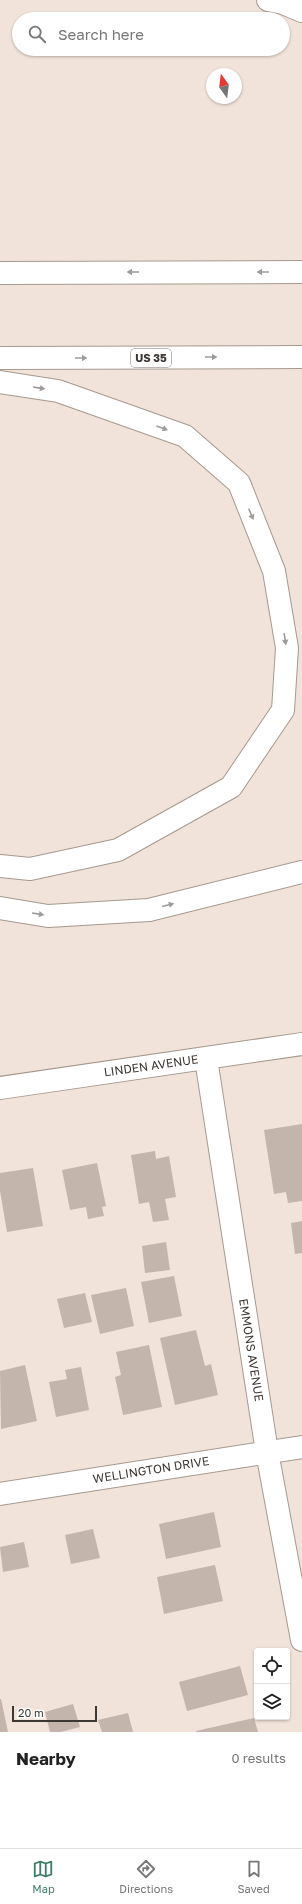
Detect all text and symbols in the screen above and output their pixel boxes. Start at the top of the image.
search box [12,12,290,56]
icon: search [26,23,48,45]
text: Search here [58,25,144,43]
north arrow [206,68,242,104]
one-way arrow [126,269,139,275]
one-way arrow [256,269,269,275]
road number: US 35 [131,349,171,367]
one-way arrow [205,354,218,360]
one-way arrow [75,355,88,361]
one-way arrow [32,385,45,391]
one-way arrow [156,425,168,431]
one-way arrow [249,509,255,521]
one-way arrow [282,633,288,645]
one-way arrow [162,902,174,908]
one-way arrow [32,911,45,917]
street label: LINDEN AVENUE [103,1051,199,1080]
street label: EMMONS AVENUE [236,1297,267,1403]
street label: WELLINGTON DRIVE [92,1453,210,1486]
map controls [254,1648,290,1720]
button: locate [254,1648,290,1684]
button: layers [254,1684,290,1720]
scale bar [12,1704,97,1723]
text: 20 m [18,1706,44,1719]
text: Nearby [16,1748,76,1769]
text: 0 results [231,1750,286,1766]
tab: Map [32,1858,55,1895]
tab: Directions [119,1858,173,1895]
tab: Saved [238,1858,270,1895]

